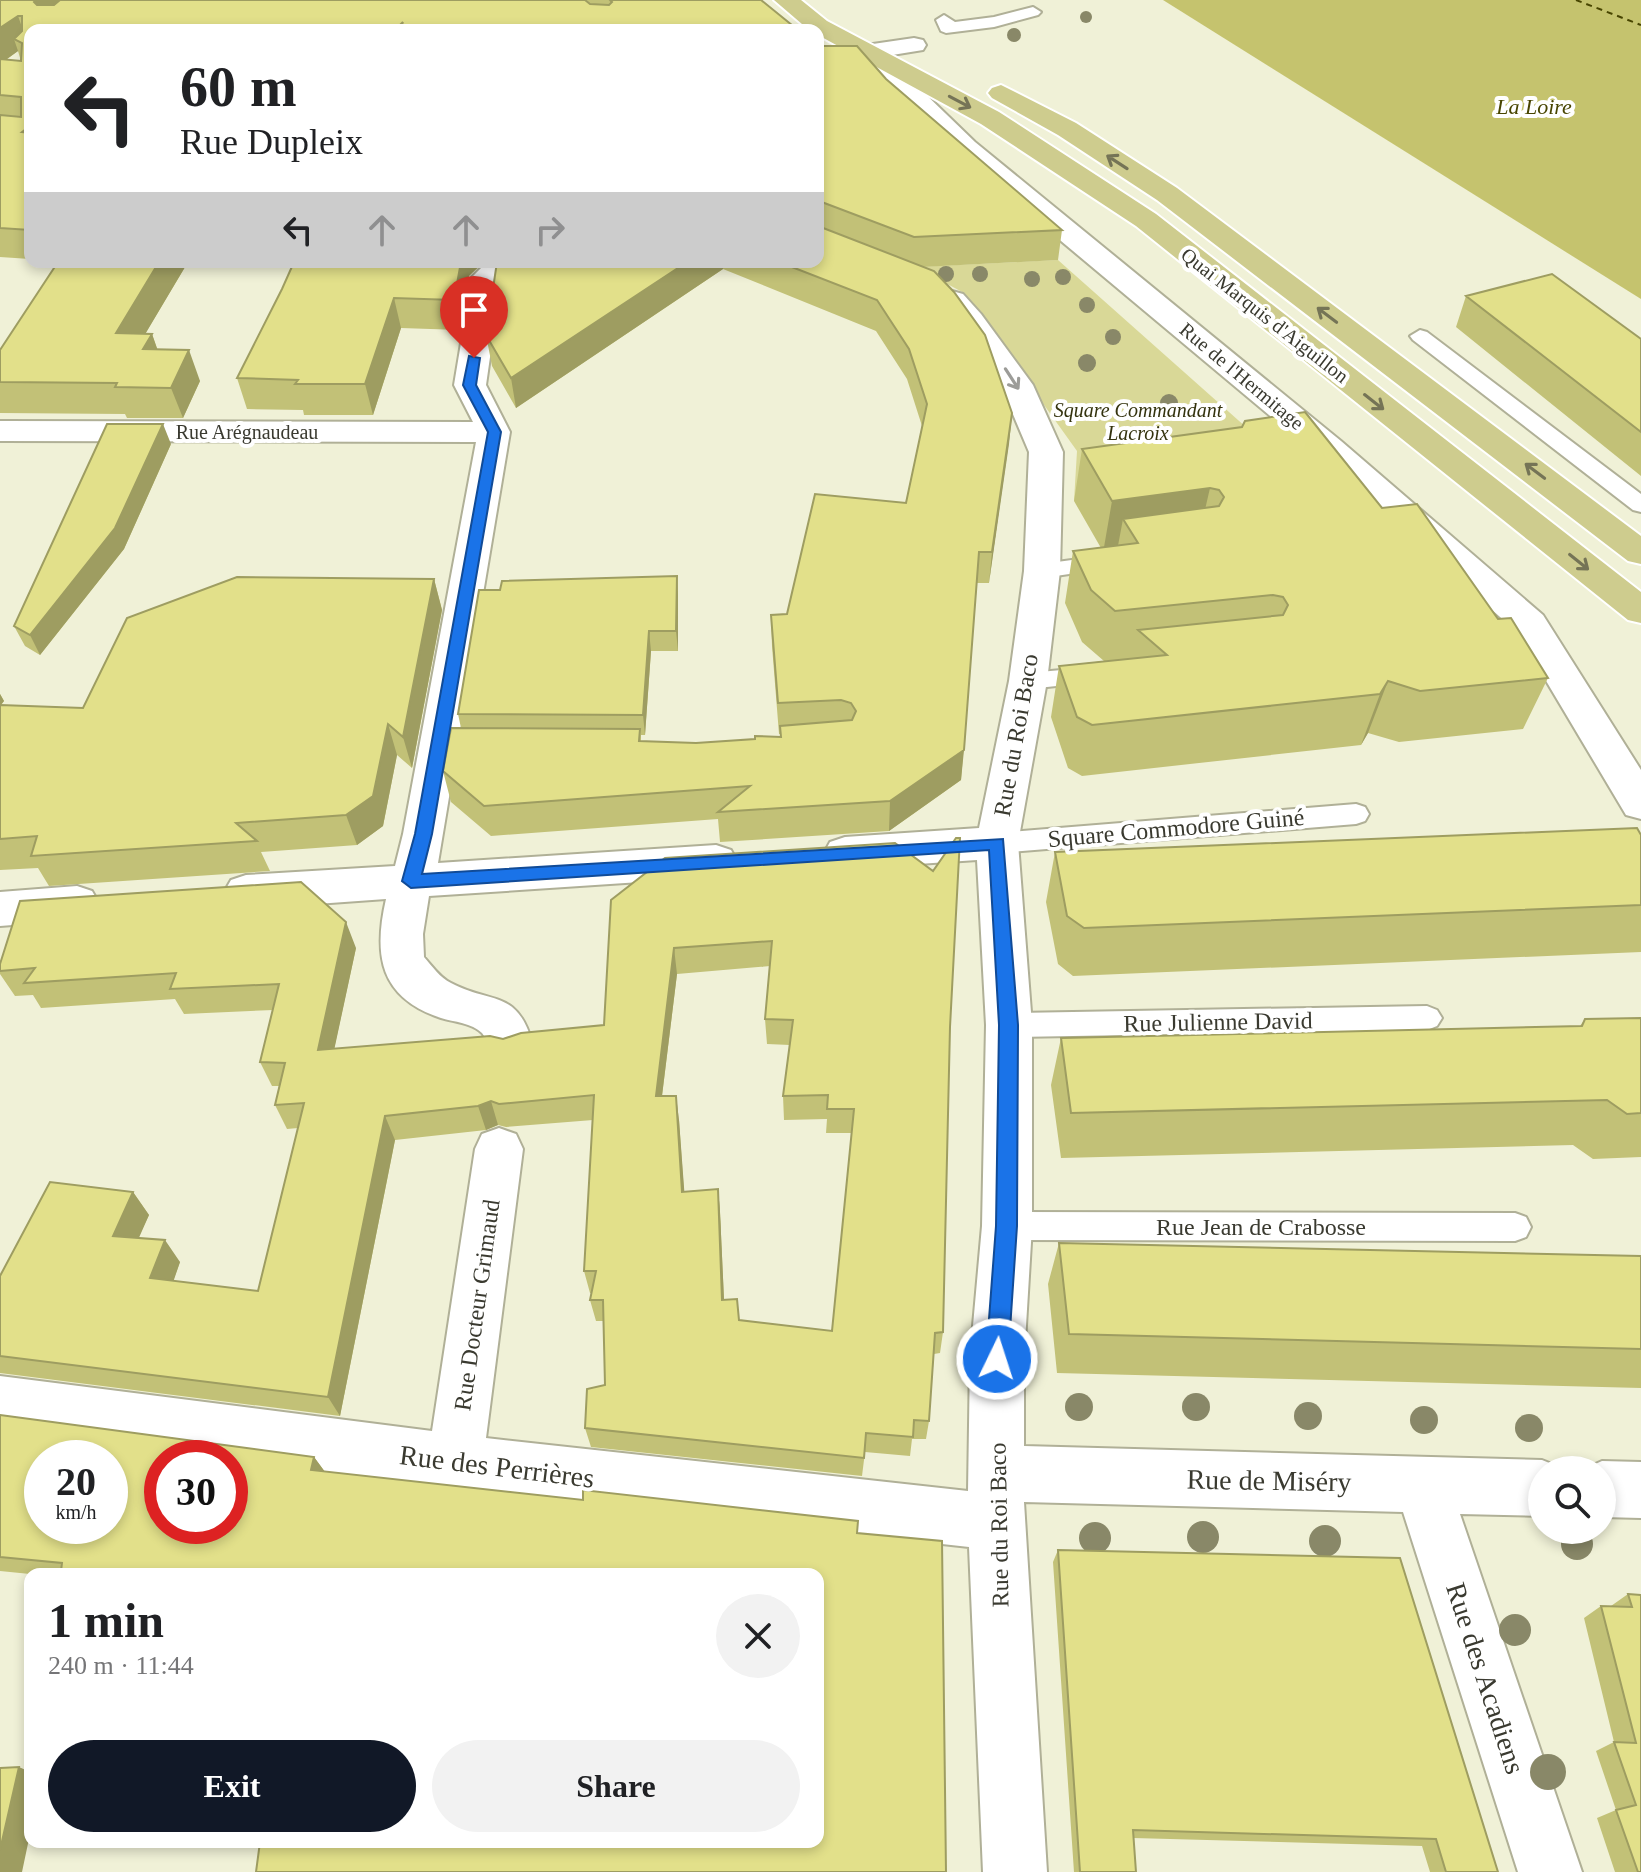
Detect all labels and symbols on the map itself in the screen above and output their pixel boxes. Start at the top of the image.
water label: La Loire [1495,94,1572,119]
one-way arrow [948,95,972,110]
one-way arrow [1106,153,1129,169]
street label: Quai Marquis d'Aiguillon [1177,243,1353,388]
pin [440,276,508,358]
one-way arrow [1317,306,1338,323]
street label: Rue de l'Hermitage [1175,318,1308,435]
one-way arrow [1004,368,1021,390]
one-way arrow [1363,393,1384,410]
park label: Square Commandant Lacroix [1054,399,1223,444]
street label: Rue Arégnaudeau [176,421,318,444]
one-way arrow [1524,463,1546,480]
one-way arrow [1568,553,1589,570]
street label: Rue du Roi Baco [989,652,1043,818]
street label: Square Commodore Guiné [1047,804,1305,852]
street label: Rue Julienne David [1123,1007,1313,1037]
street label: Rue Docteur Grimaud [449,1198,505,1412]
street label: Rue Jean de Crabosse [1156,1214,1366,1240]
position arrow [955,1317,1039,1401]
street label: Rue des Perrières [398,1439,596,1494]
speed limit sign: 30 [144,1440,248,1544]
street label: Rue du Roi Baco [985,1442,1013,1608]
street label: Rue de Miséry [1186,1464,1352,1497]
street label: Rue des Acadiens [1440,1579,1531,1778]

